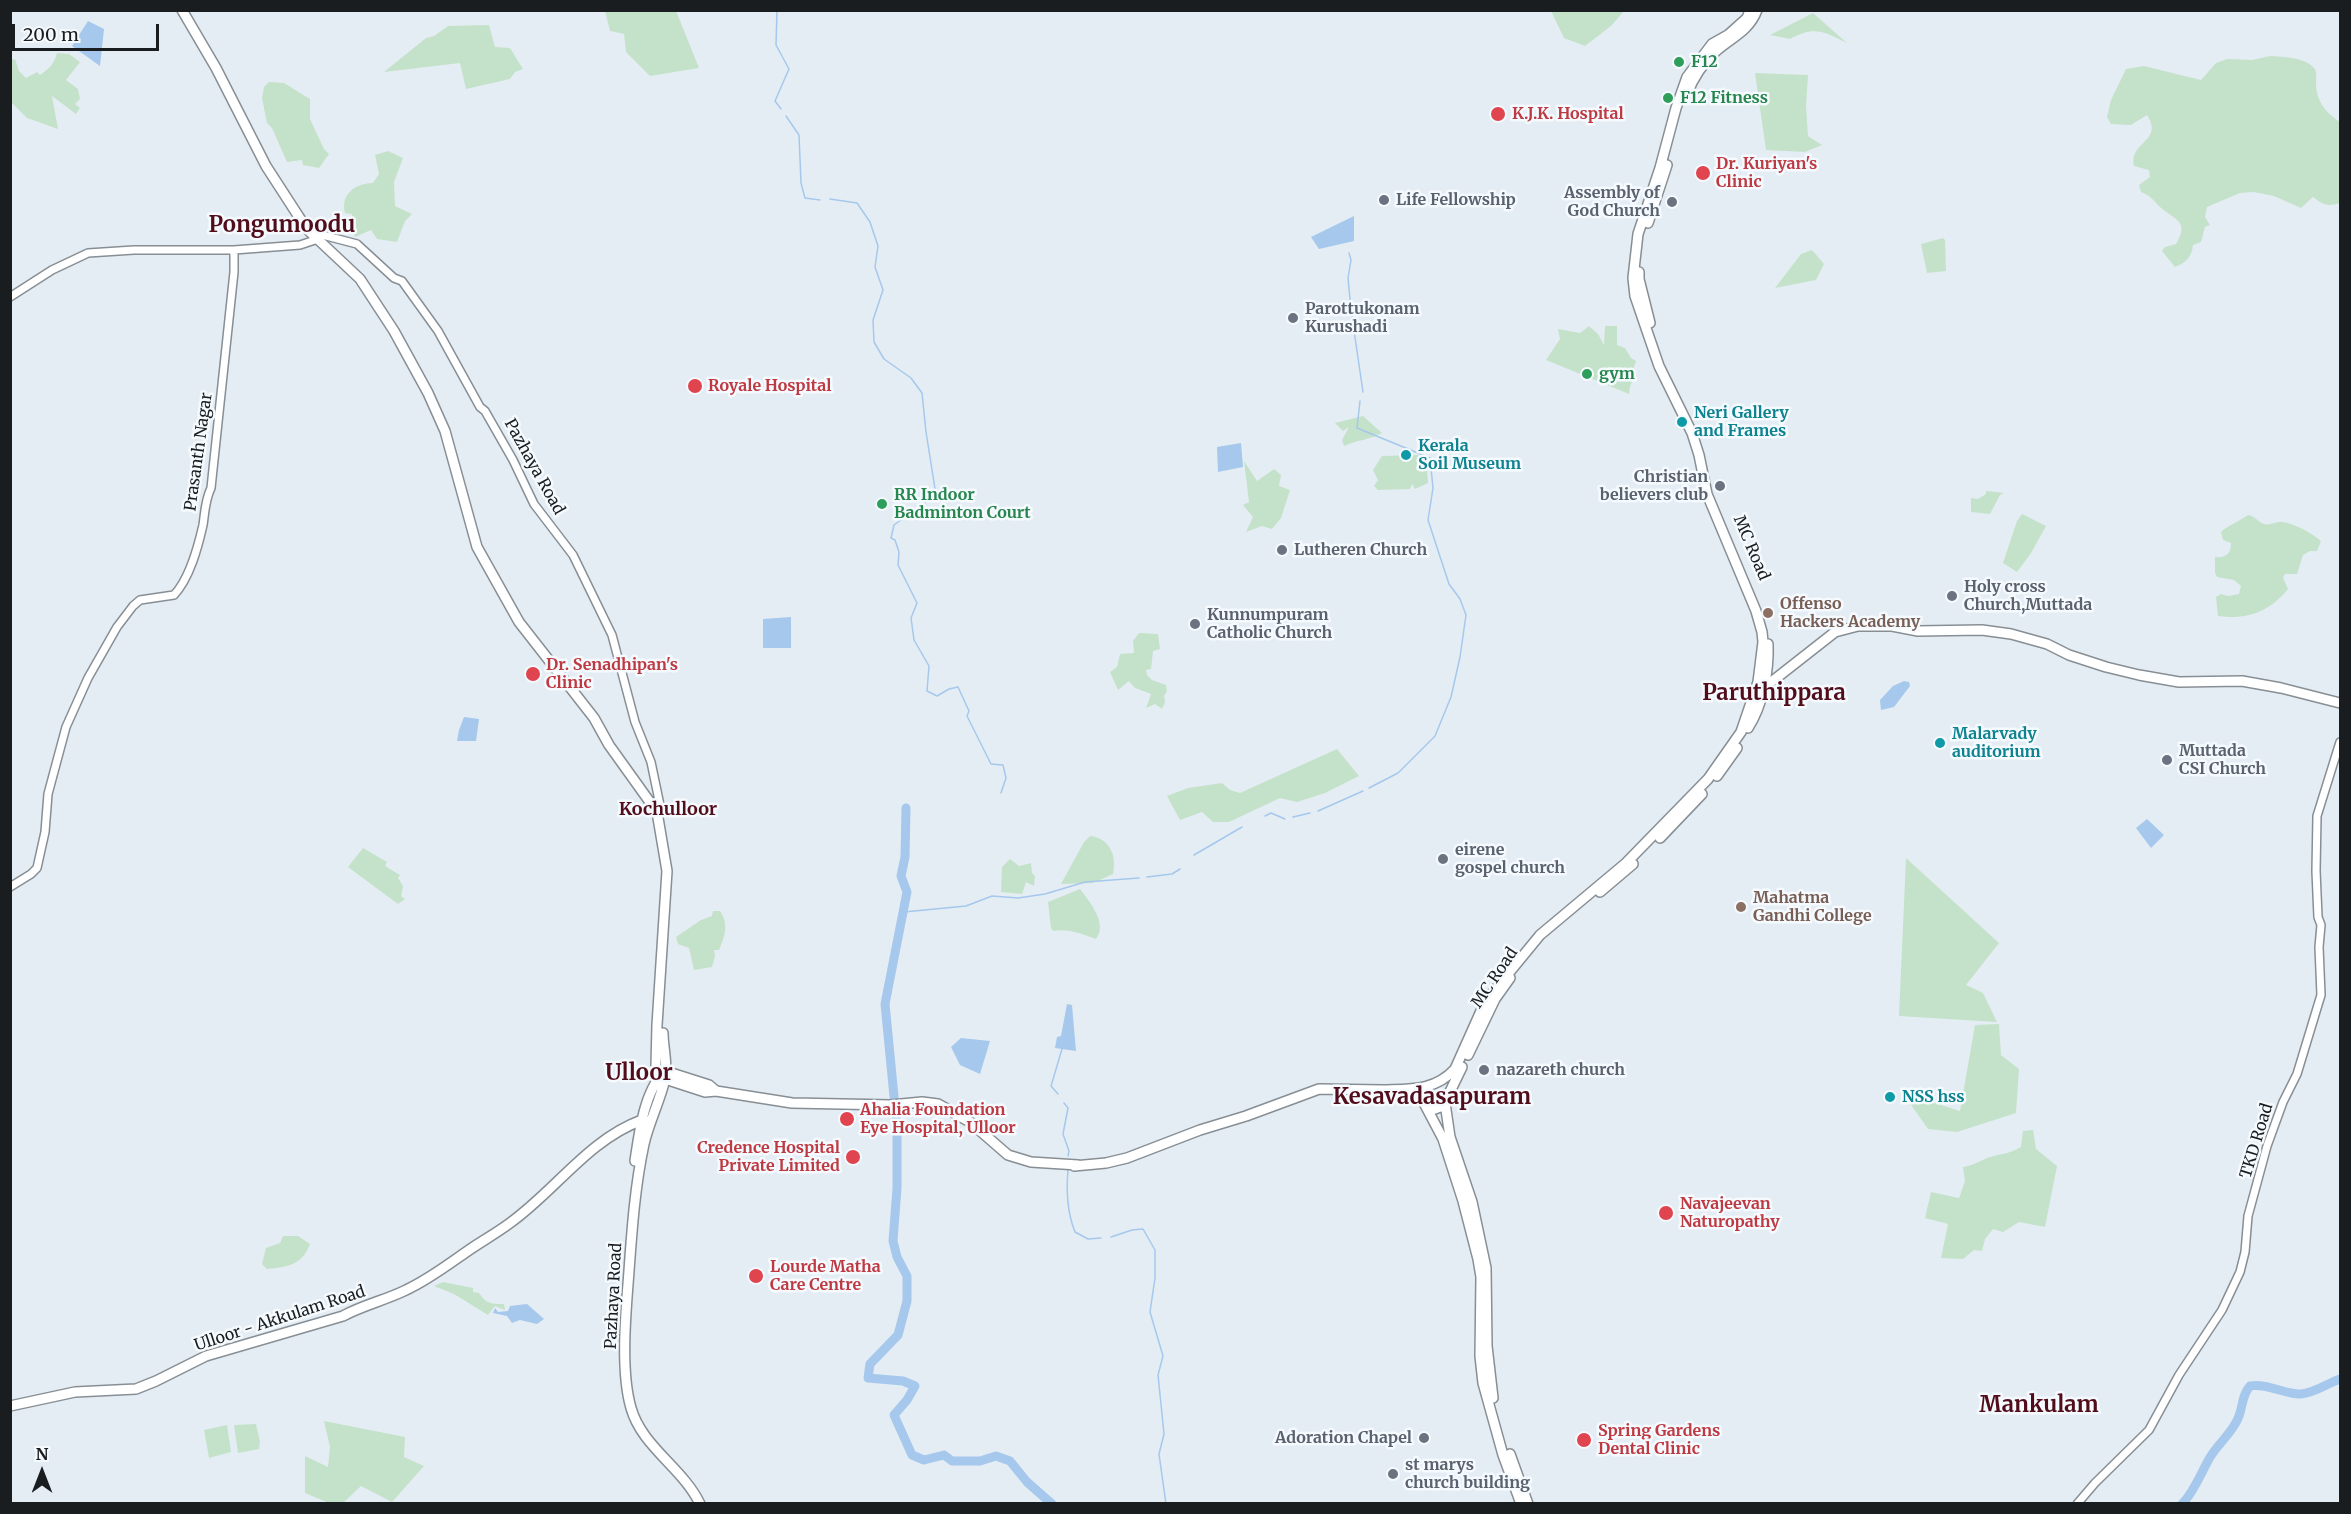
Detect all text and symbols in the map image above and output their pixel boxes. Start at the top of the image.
scale bar [15,12,162,50]
text: 200 m [23,23,79,46]
place label: F12 [1691,52,1718,72]
marker: F12 [1672,55,1686,69]
place label: F12 Fitness [1680,88,1768,108]
marker: F12 Fitness [1661,91,1675,105]
place label: K.J.K. Hospital [1512,104,1624,124]
marker: K.J.K. Hospital [1489,105,1507,123]
place label: Dr. Kuriyan's Clinic [1716,154,1817,192]
marker: Dr. Kuriyan's Clinic [1694,164,1712,182]
place label: Assembly of God Church [1564,183,1660,221]
place label: Life Fellowship [1396,190,1516,210]
marker: Life Fellowship [1377,193,1391,207]
marker: Assembly of God Church [1665,195,1679,209]
district label: Pongumoodu [209,213,355,239]
place label: Parottukonam Kurushadi [1305,299,1420,337]
marker: Parottukonam Kurushadi [1286,311,1300,325]
place label: gym [1599,364,1635,384]
marker: gym [1580,367,1594,381]
place label: Royale Hospital [708,376,831,396]
marker: Royale Hospital [686,377,704,395]
street label: Prasanth Nagar [181,391,217,513]
place label: Neri Gallery and Frames [1694,403,1789,441]
marker: Neri Gallery and Frames [1675,415,1689,429]
street label: Pazhaya Road [500,416,568,518]
place label: Kerala Soil Museum [1418,436,1521,474]
marker: Kerala Soil Museum [1399,448,1413,462]
place label: Christian believers club [1600,467,1708,505]
marker: Christian believers club [1713,479,1727,493]
place label: RR Indoor Badminton Court [894,485,1031,523]
marker: RR Indoor Badminton Court [875,497,889,511]
street label: MC Road [1729,513,1773,583]
place label: Lutheren Church [1294,540,1427,560]
marker: Lutheren Church [1275,543,1289,557]
place label: Holy cross Church,Muttada [1964,577,2092,615]
marker: Holy cross Church,Muttada [1945,589,1959,603]
place label: Offenso Hackers Academy [1780,594,1920,632]
place label: Kunnumpuram Catholic Church [1207,605,1332,643]
marker: Offenso Hackers Academy [1761,606,1775,620]
marker: Kunnumpuram Catholic Church [1188,617,1202,631]
place label: Dr. Senadhipan's Clinic [546,655,678,693]
marker: Dr. Senadhipan's Clinic [524,665,542,683]
district label: Paruthippara [1702,681,1846,707]
place label: Malarvady auditorium [1952,724,2041,762]
marker: Malarvady auditorium [1933,736,1947,750]
place label: Muttada CSI Church [2179,741,2266,779]
marker: Muttada CSI Church [2160,753,2174,767]
district label: Kochulloor [619,799,717,821]
place label: eirene gospel church [1455,840,1565,878]
marker: eirene gospel church [1436,852,1450,866]
place label: Mahatma Gandhi College [1753,888,1872,926]
marker: Mahatma Gandhi College [1734,900,1748,914]
street label: MC Road [1468,944,1522,1012]
place label: nazareth church [1496,1060,1625,1080]
district label: Ulloor [605,1061,673,1087]
marker: nazareth church [1477,1063,1491,1077]
district label: Kesavadasapuram [1333,1085,1531,1111]
place label: NSS hss [1902,1087,1965,1107]
marker: NSS hss [1883,1090,1897,1104]
place label: Ahalia Foundation Eye Hospital, Ulloor [860,1100,1016,1138]
street label: TKD Road [2236,1101,2278,1181]
marker: Ahalia Foundation Eye Hospital, Ulloor [838,1110,856,1128]
place label: Credence Hospital Private Limited [697,1138,840,1176]
marker: Credence Hospital Private Limited [844,1148,862,1166]
place label: Navajeevan Naturopathy [1680,1194,1780,1232]
marker: Navajeevan Naturopathy [1657,1204,1675,1222]
street label: Pazhaya Road [602,1242,626,1350]
place label: Lourde Matha Care Centre [770,1257,881,1295]
marker: Lourde Matha Care Centre [747,1267,765,1285]
street label: Ulloor - Akkulam Road [192,1282,368,1356]
district label: Mankulam [1979,1393,2099,1419]
place label: Spring Gardens Dental Clinic [1598,1421,1720,1459]
place label: Adoration Chapel [1275,1428,1412,1448]
marker: Adoration Chapel [1417,1431,1431,1445]
marker: Spring Gardens Dental Clinic [1575,1431,1593,1449]
north arrow [12,1442,72,1502]
text: N [36,1444,48,1464]
place label: st marys church building [1405,1455,1530,1493]
marker: st marys church building [1386,1467,1400,1481]

